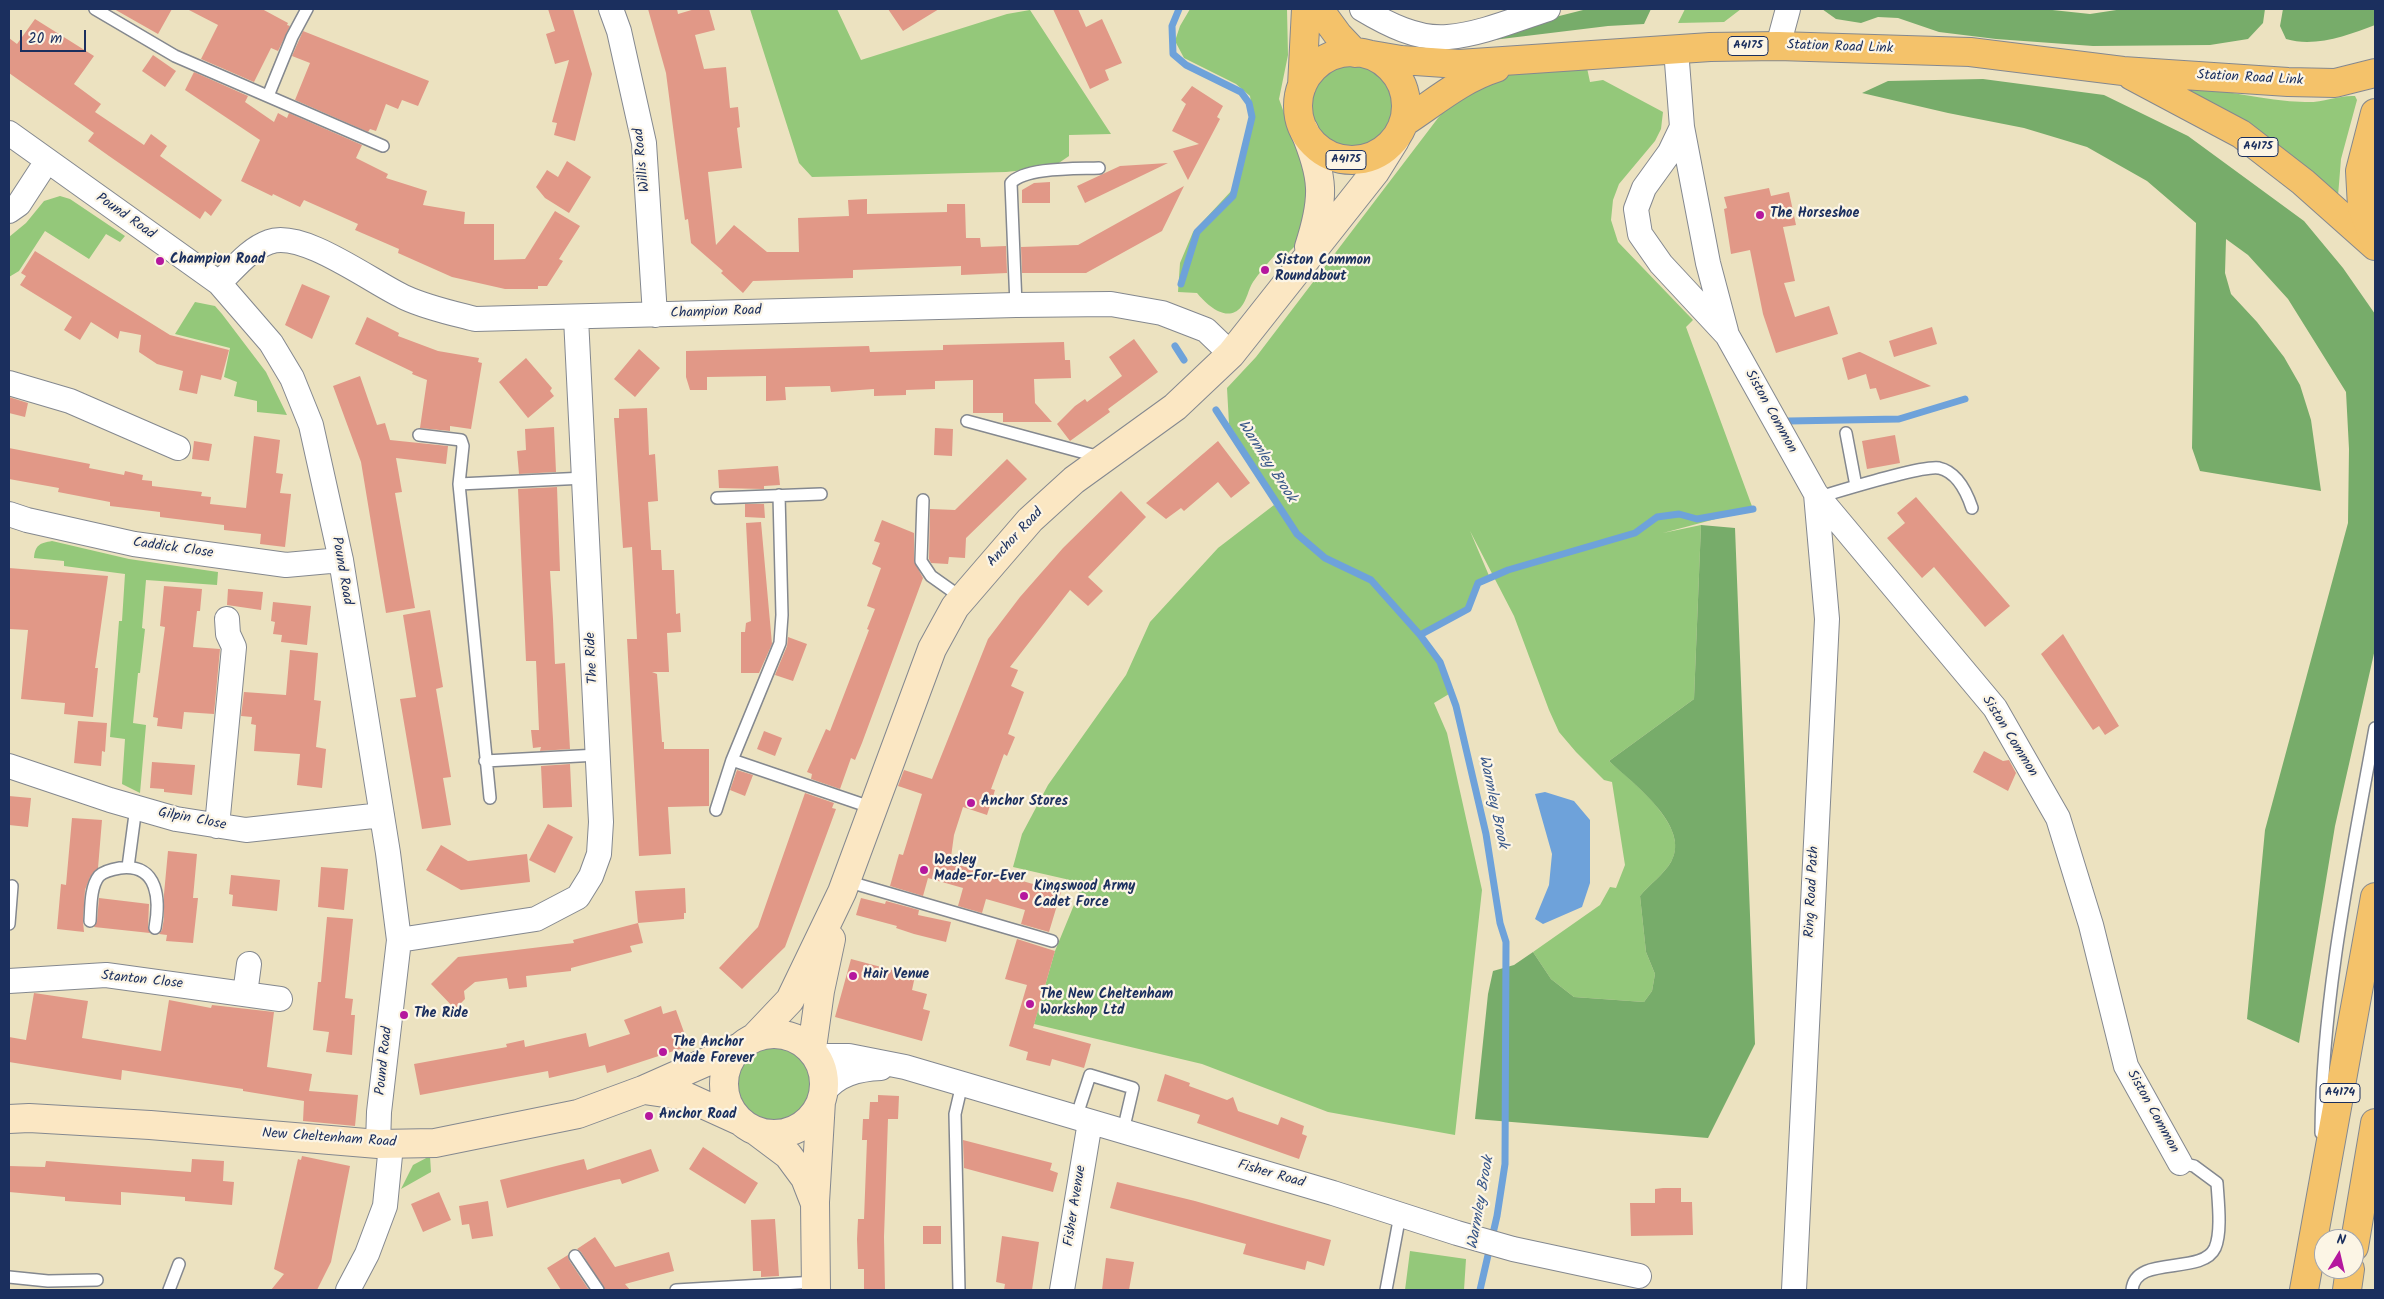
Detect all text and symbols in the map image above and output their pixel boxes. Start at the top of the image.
scale bar [22,20,89,52]
text: 20 m [28,27,62,51]
road number: A4175 [1728,36,1768,56]
street label: Station Road Link [1787,38,1893,58]
street label: Station Road Link [2196,68,2304,90]
street label: Willis Road [631,127,655,193]
road number: A4175 [2238,138,2278,156]
road number: A4175 [1326,150,1366,170]
street label: Pound Road [92,190,158,244]
place label: The Horseshoe [1770,207,1859,223]
marker: The Horseshoe [1754,209,1766,221]
place label: Champion Road [170,253,265,269]
place label: Siston Common Roundabout [1275,254,1371,286]
marker: Champion Road [154,255,166,267]
marker: Siston Common Roundabout [1259,264,1271,276]
street label: Champion Road [670,303,762,323]
street label: Siston Common [1740,368,1800,456]
water label: Warmley Brook [1233,418,1299,506]
street label: Anchor Road [984,505,1048,571]
street label: Caddick Close [132,535,214,563]
street label: Pound Road [327,536,355,606]
street label: The Ride [583,632,603,684]
street label: Siston Common [1977,693,2041,781]
water label: Warmley Brook [1473,754,1511,850]
place label: Anchor Stores [981,795,1068,811]
marker: Anchor Stores [965,797,977,809]
street label: Gilpin Close [157,805,227,835]
street label: Ring Road Path [1802,846,1824,938]
place label: Wesley Made-For-Ever [934,854,1026,886]
marker: Wesley Made-For-Ever [918,864,930,876]
place label: Kingswood Army Cadet Force [1034,880,1135,912]
marker: Kingswood Army Cadet Force [1018,890,1030,902]
street label: Stanton Close [100,968,184,994]
place label: Hair Venue [863,968,929,984]
marker: Hair Venue [847,970,859,982]
place label: The New Cheltenham Workshop Ltd [1040,988,1173,1020]
marker: The New Cheltenham Workshop Ltd [1024,998,1036,1010]
place label: The Ride [414,1007,468,1023]
marker: The Ride [398,1009,410,1021]
street label: Pound Road [373,1026,397,1096]
place label: The Anchor Made Forever [673,1036,754,1068]
marker: The Anchor Made Forever [657,1046,669,1058]
street label: Siston Common [2122,1068,2182,1156]
road number: A4174 [2320,1084,2360,1102]
place label: Anchor Road [659,1108,737,1124]
marker: Anchor Road [643,1110,655,1122]
street label: New Cheltenham Road [261,1126,397,1152]
water label: Warmley Brook [1465,1155,1499,1251]
street label: Fisher Road [1236,1157,1306,1193]
street label: Fisher Avenue [1061,1164,1091,1248]
north arrow [2314,1229,2364,1279]
text: N [2335,1229,2347,1252]

